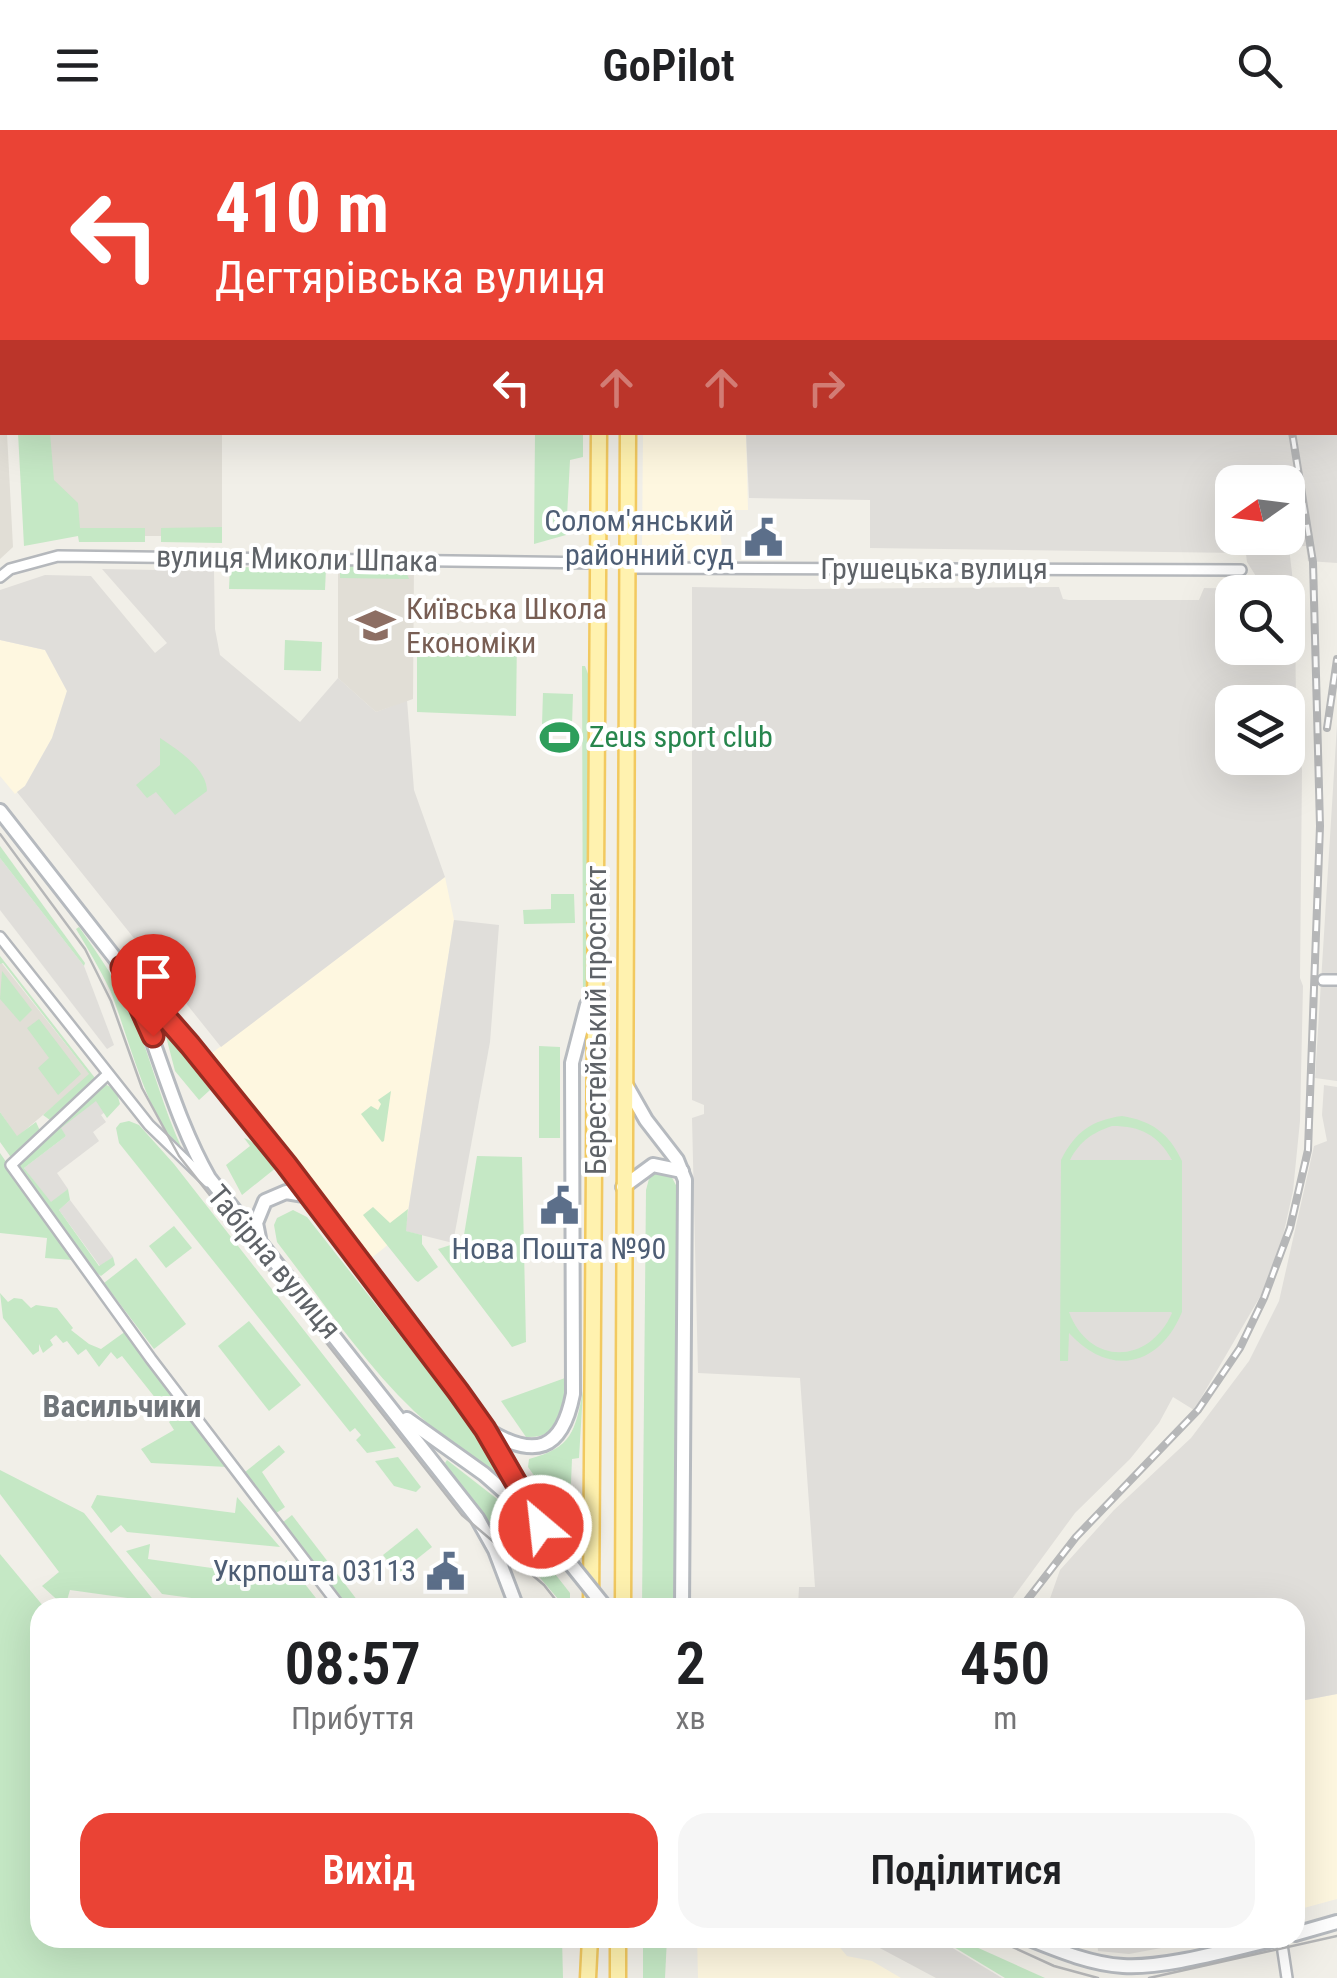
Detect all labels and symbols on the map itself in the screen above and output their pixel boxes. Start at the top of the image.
north arrow [1215,465,1305,555]
place label: Солом'янський районний суд [544,503,734,572]
public building icon: Солом'янський районний суд [743,517,785,559]
street label: вулиця Миколи Шпака [156,539,438,578]
street label: Грушецька вулиця [820,551,1048,586]
place label: Київська Школа Економіки [406,591,607,660]
school or university icon: Київська Школа Економіки [355,605,397,647]
sports icon: Zeus sport club [538,716,580,758]
place label: Zeus sport club [589,719,773,754]
street label: Берестейський проспект [578,865,613,1175]
pin [111,934,196,1037]
street label: Табірна вулиця [200,1178,348,1345]
public building icon: Нова Пошта №90 [538,1184,580,1226]
place label: Нова Пошта №90 [452,1231,666,1266]
district label: Васильчики [43,1387,201,1425]
position arrow [489,1474,593,1578]
public building icon: Укрпошта 03113 [425,1550,467,1592]
place label: Укрпошта 03113 [213,1553,416,1588]

